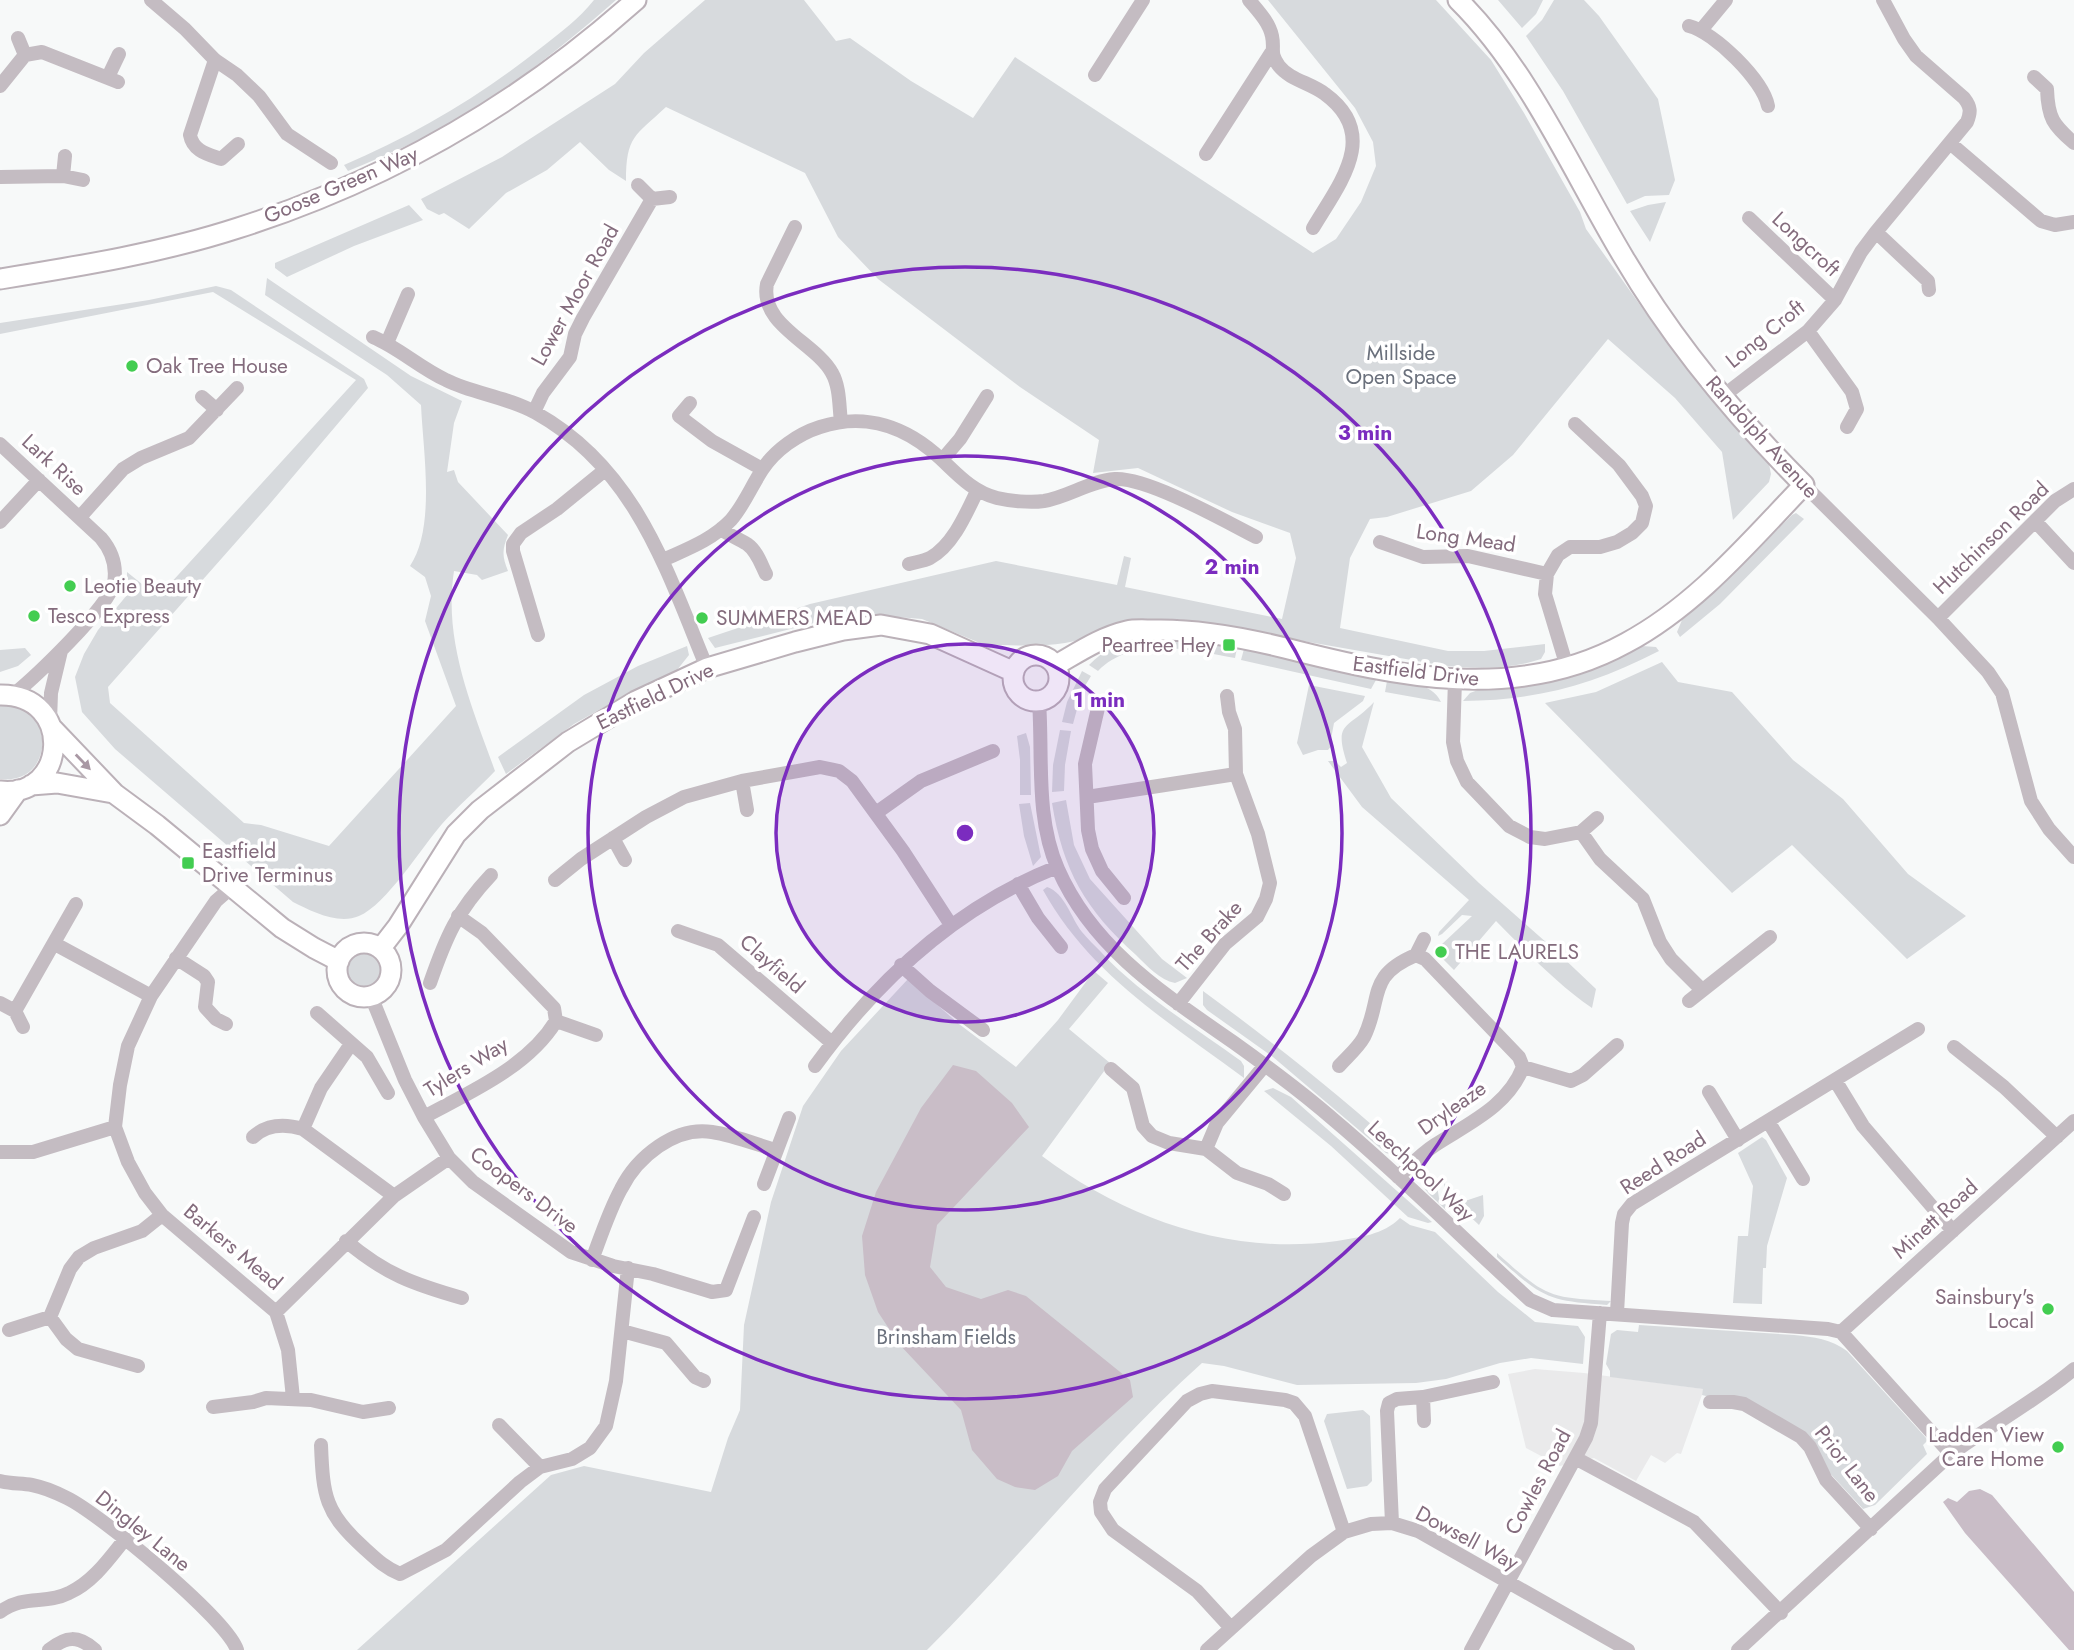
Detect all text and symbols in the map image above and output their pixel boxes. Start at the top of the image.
street label: Goose Green Way [259,139,423,231]
street label: Longcroft [1765,205,1847,283]
street label: Lower Moor Road [524,219,626,371]
street label: Long Croft [1719,293,1811,375]
park label: Millside Open Space [1345,338,1457,392]
place label: Oak Tree House [146,351,288,381]
marker: Oak Tree House [124,358,140,374]
street label: Randolph Avenue [1699,369,1825,505]
text: 3 min [1338,418,1392,448]
street label: Lark Rise [15,427,93,503]
street label: Hutchinson Road [1926,475,2056,601]
street label: Long Mead [1414,516,1518,560]
text: 2 min [1204,552,1260,582]
place label: Leotie Beauty [84,571,202,601]
marker: Leotie Beauty [62,578,78,594]
place label: Tesco Express [48,601,170,631]
place label: SUMMERS MEAD [716,603,873,633]
marker: Tesco Express [26,608,42,624]
marker: SUMMERS MEAD [694,610,710,626]
place label: Peartree Hey [1101,630,1216,660]
marker: Peartree Hey [1221,637,1237,653]
street label: Eastfield Drive [1351,648,1481,694]
street label: Eastfield Drive [591,655,719,737]
text: 1 min [1073,685,1125,715]
one-way arrow [74,753,90,770]
centre of rings [953,821,977,845]
place label: Eastfield Drive Terminus [202,836,333,890]
marker: Eastfield Drive Terminus [180,855,196,871]
street label: The Brake [1169,894,1249,978]
street label: Clayfield [733,927,811,1001]
place label: THE LAURELS [1455,937,1579,967]
marker: THE LAURELS [1433,944,1449,960]
street label: Tylers Way [418,1029,514,1105]
street label: Dryleaze [1412,1073,1492,1142]
street label: Leechpool Way [1361,1114,1482,1229]
street label: Reed Road [1614,1124,1712,1202]
street label: Coopers Drive [464,1139,585,1241]
street label: Minett Road [1886,1172,1984,1266]
street label: Barkers Mead [177,1197,289,1297]
place label: Sainsbury's Local [1935,1282,2034,1336]
marker: Sainsbury's Local [2040,1301,2056,1317]
park label: Brinsham Fields [876,1322,1016,1352]
street label: Prior Lane [1807,1419,1887,1509]
place label: Ladden View Care Home [1928,1420,2045,1474]
street label: Cowles Road [1498,1424,1578,1540]
marker: Ladden View Care Home [2050,1439,2066,1455]
street label: Dingley Lane [89,1483,197,1579]
street label: Dowsell Way [1410,1498,1525,1578]

